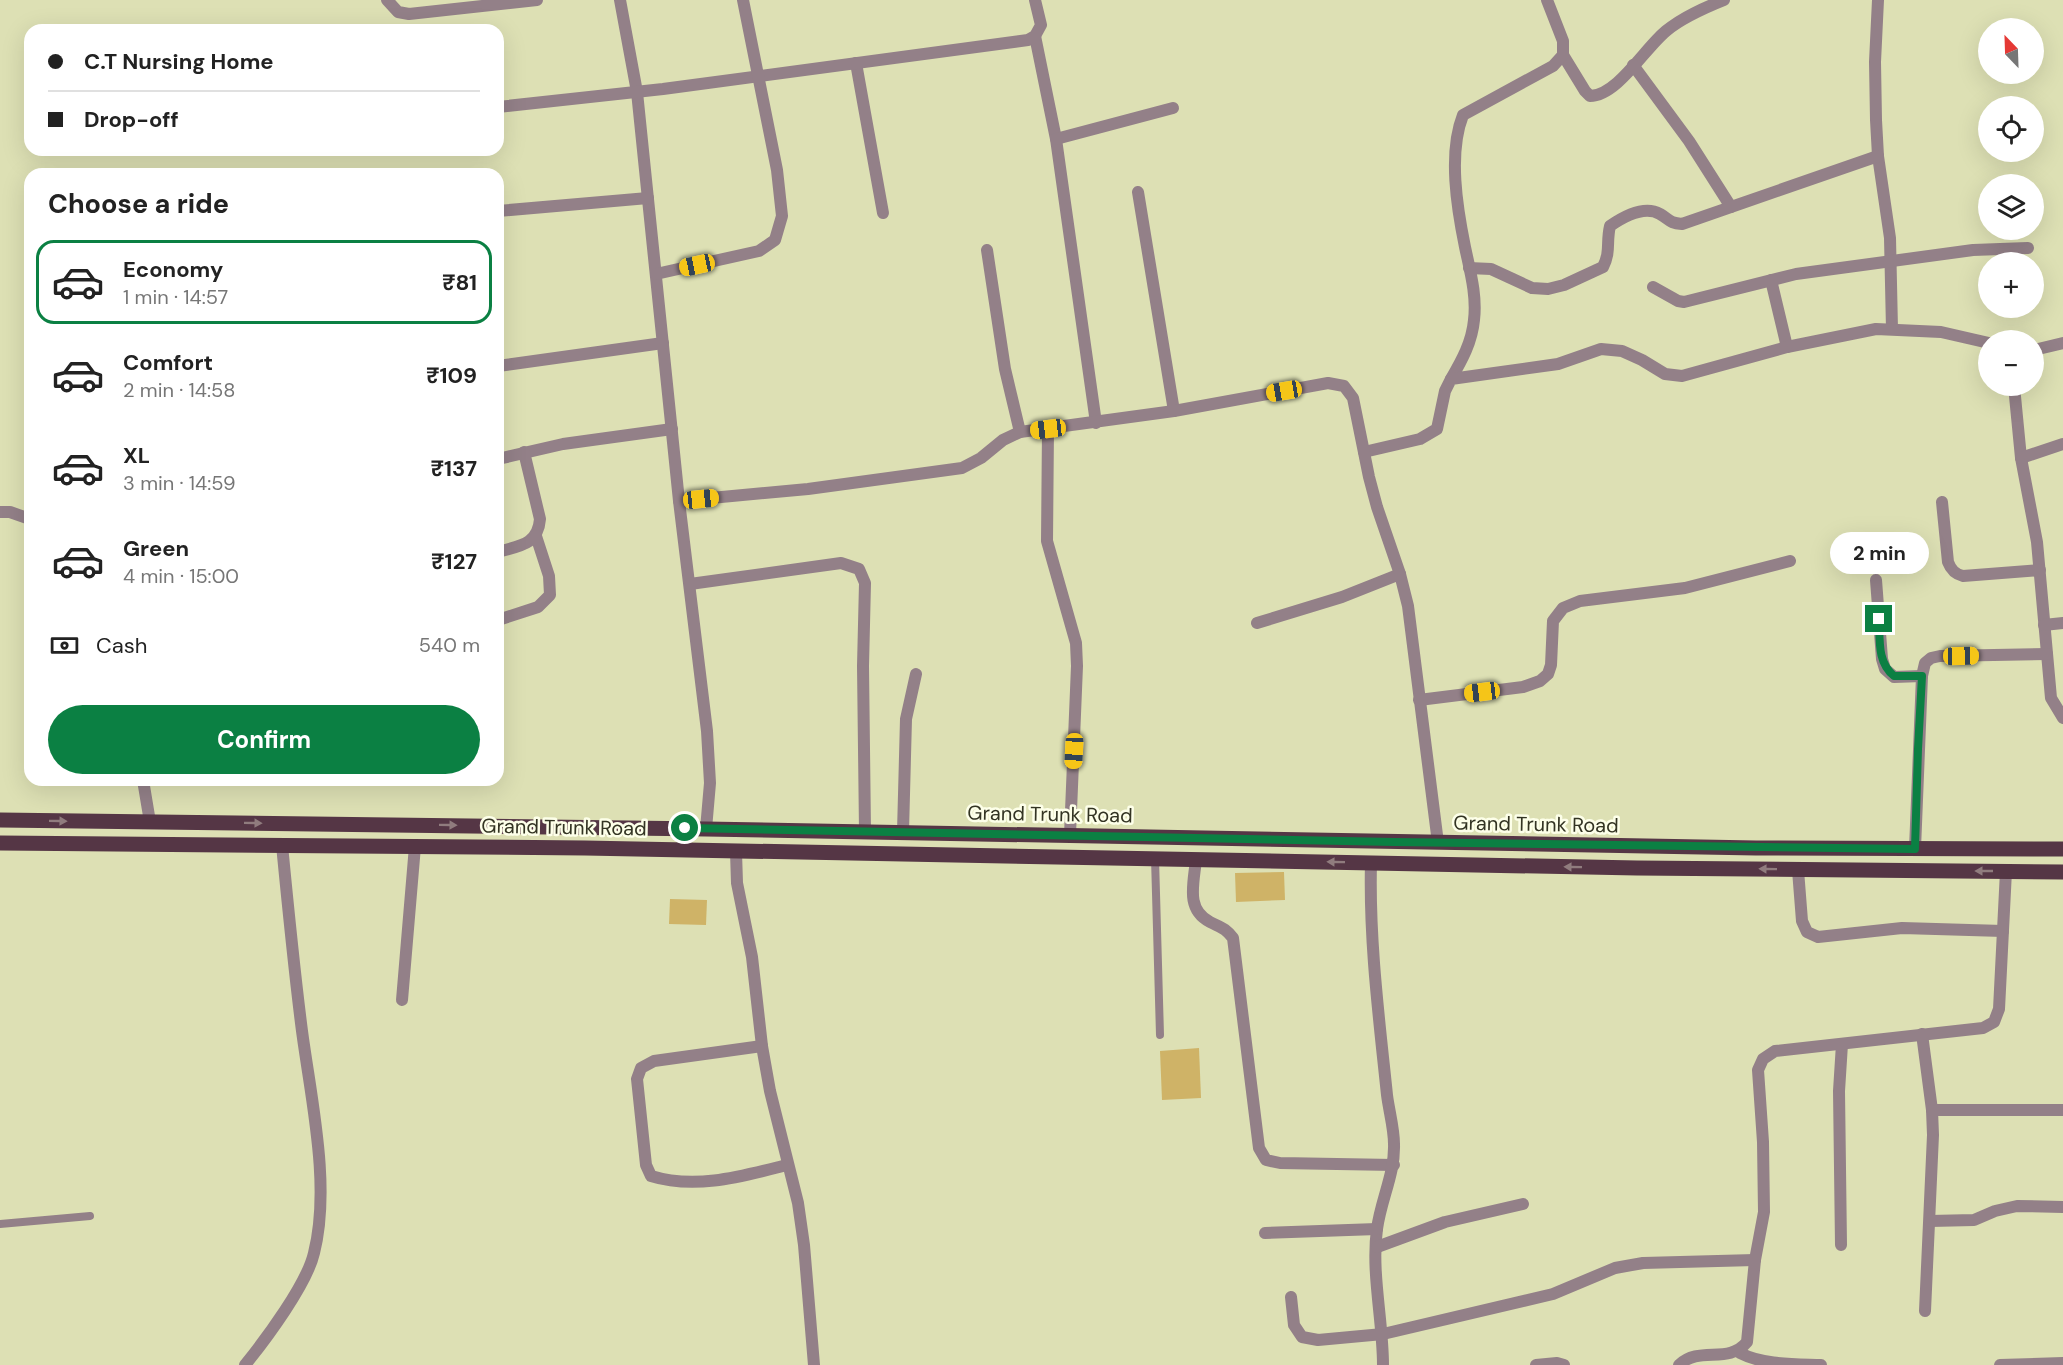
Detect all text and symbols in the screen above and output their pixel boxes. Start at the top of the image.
north arrow [1978,18,2044,84]
map controls [1978,18,2044,396]
text: C.T Nursing Home [84,47,274,76]
button: locate [1978,96,2044,162]
text: Drop-off [84,105,179,134]
button: layers [1978,174,2044,240]
text: Choose a ride [48,186,229,221]
car [678,252,716,278]
button: + [1978,252,2044,318]
icon: car [51,255,105,309]
text: Economy [123,255,223,284]
text: ₹81 [442,268,477,297]
text: 1 min · 14:57 [123,284,228,310]
button: − [1978,330,2044,396]
icon: car [51,348,105,402]
text: Comfort [123,348,213,377]
text: ₹109 [426,361,477,390]
text: 2 min · 14:58 [123,377,235,403]
car [1265,379,1303,403]
car [1029,418,1067,440]
icon: car [51,441,105,495]
text: XL [123,441,150,470]
text: ₹137 [431,454,477,483]
text: 3 min · 14:59 [123,470,235,496]
car [682,488,720,510]
callout: 2 min [1830,532,1928,574]
icon: car [51,534,105,588]
text: Green [123,534,189,563]
text: 2 min [1853,540,1906,566]
text: ₹127 [431,547,477,576]
text: 4 min · 15:00 [123,563,239,589]
route end [1865,605,1892,632]
icon: cash [48,629,81,662]
text: Cash [96,631,147,660]
text: 540 m [419,632,480,658]
car [1943,647,1979,665]
car [1463,681,1501,703]
button: Confirm [48,705,480,774]
car [1064,733,1084,769]
street label: Grand Trunk Road [967,800,1133,828]
street label: Grand Trunk Road [1453,810,1619,838]
street label: Grand Trunk Road [481,813,647,841]
route start [671,814,698,841]
one-way arrow [49,816,68,826]
one-way arrow [244,818,263,828]
one-way arrow [439,820,458,830]
one-way arrow [1326,857,1345,867]
one-way arrow [1563,862,1582,872]
one-way arrow [1758,865,1777,874]
one-way arrow [1974,866,1993,876]

